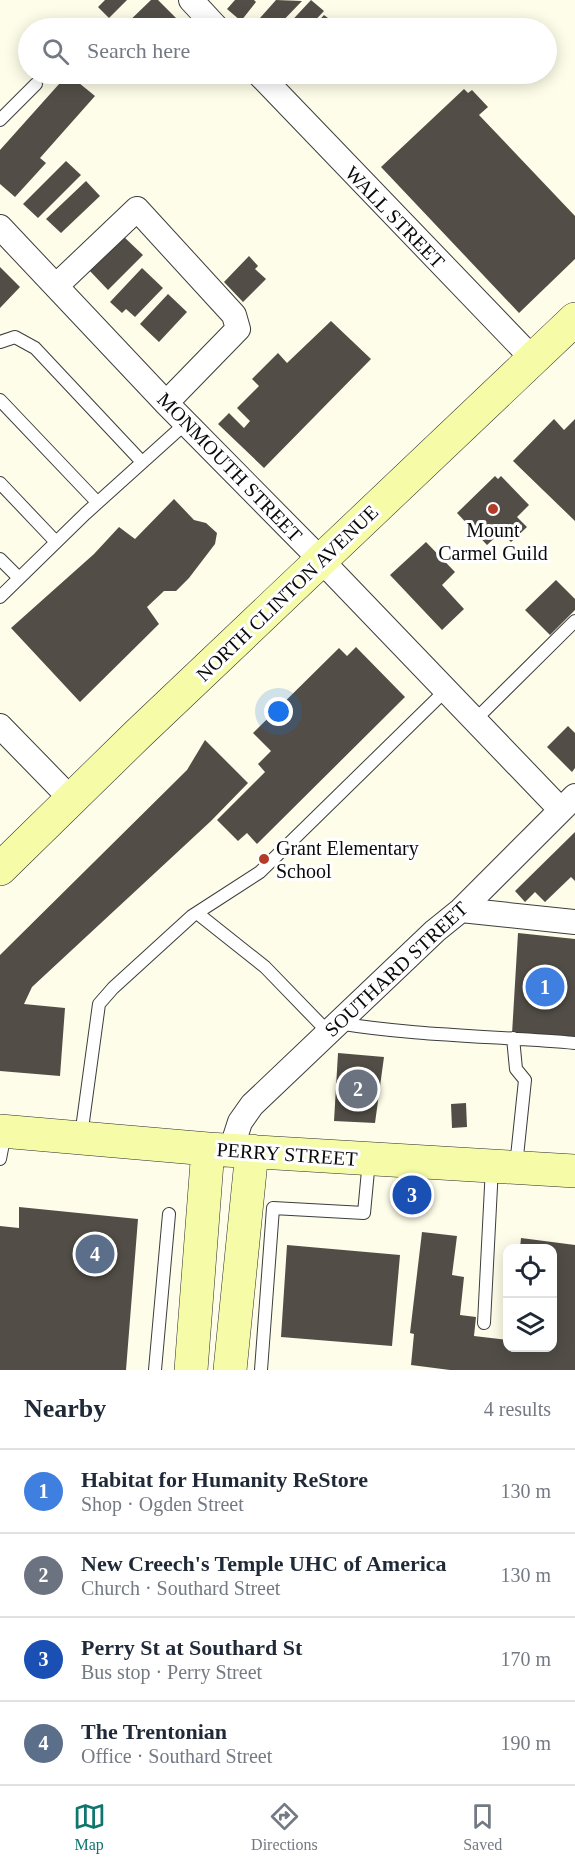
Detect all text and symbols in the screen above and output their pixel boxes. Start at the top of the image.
search box [18,18,557,84]
icon: search [39,35,72,68]
text: Search here [87,38,190,63]
street label: WALL STREET [341,161,449,273]
street label: MONMOUTH STREET [153,388,307,546]
street label: NORTH CLINTON AVENUE [192,500,382,686]
marker: Mount Carmel Guild [486,502,500,516]
place label: Mount Carmel Guild [438,519,548,564]
your location [264,697,293,726]
place label: Grant Elementary School [276,837,419,882]
marker: Grant Elementary School [257,852,271,866]
street label: SOUTHARD STREET [320,897,472,1041]
pin: 1 [526,964,564,1010]
pin: 2 [338,1066,378,1112]
street label: PERRY STREET [216,1138,358,1170]
pin: 3 [392,1172,432,1218]
pin: 4 [76,1232,115,1276]
map controls [503,1244,557,1352]
button: locate [503,1244,557,1298]
button: layers [503,1298,557,1352]
text: Nearby [24,1394,106,1423]
text: 4 results [484,1398,551,1420]
text: Habitat for Humanity ReStore [81,1467,368,1492]
text: 1 [39,1480,49,1502]
text: 130 m [500,1480,551,1502]
text: Shop · Ogden Street [81,1493,244,1515]
text: New Creech's Temple UHC of America [81,1551,447,1576]
text: 2 [39,1564,49,1586]
text: 130 m [500,1564,551,1586]
text: Church · Southard Street [81,1577,280,1599]
text: Perry St at Southard St [81,1635,302,1660]
text: 3 [39,1648,49,1670]
text: 170 m [500,1648,551,1670]
text: Bus stop · Perry Street [81,1661,262,1683]
text: The Trentonian [81,1719,227,1744]
text: 4 [39,1732,49,1754]
text: 190 m [500,1732,551,1754]
text: Office · Southard Street [81,1745,272,1767]
tab: Map [73,1800,106,1854]
tab: Directions [251,1800,318,1854]
tab: Saved [463,1800,502,1854]

